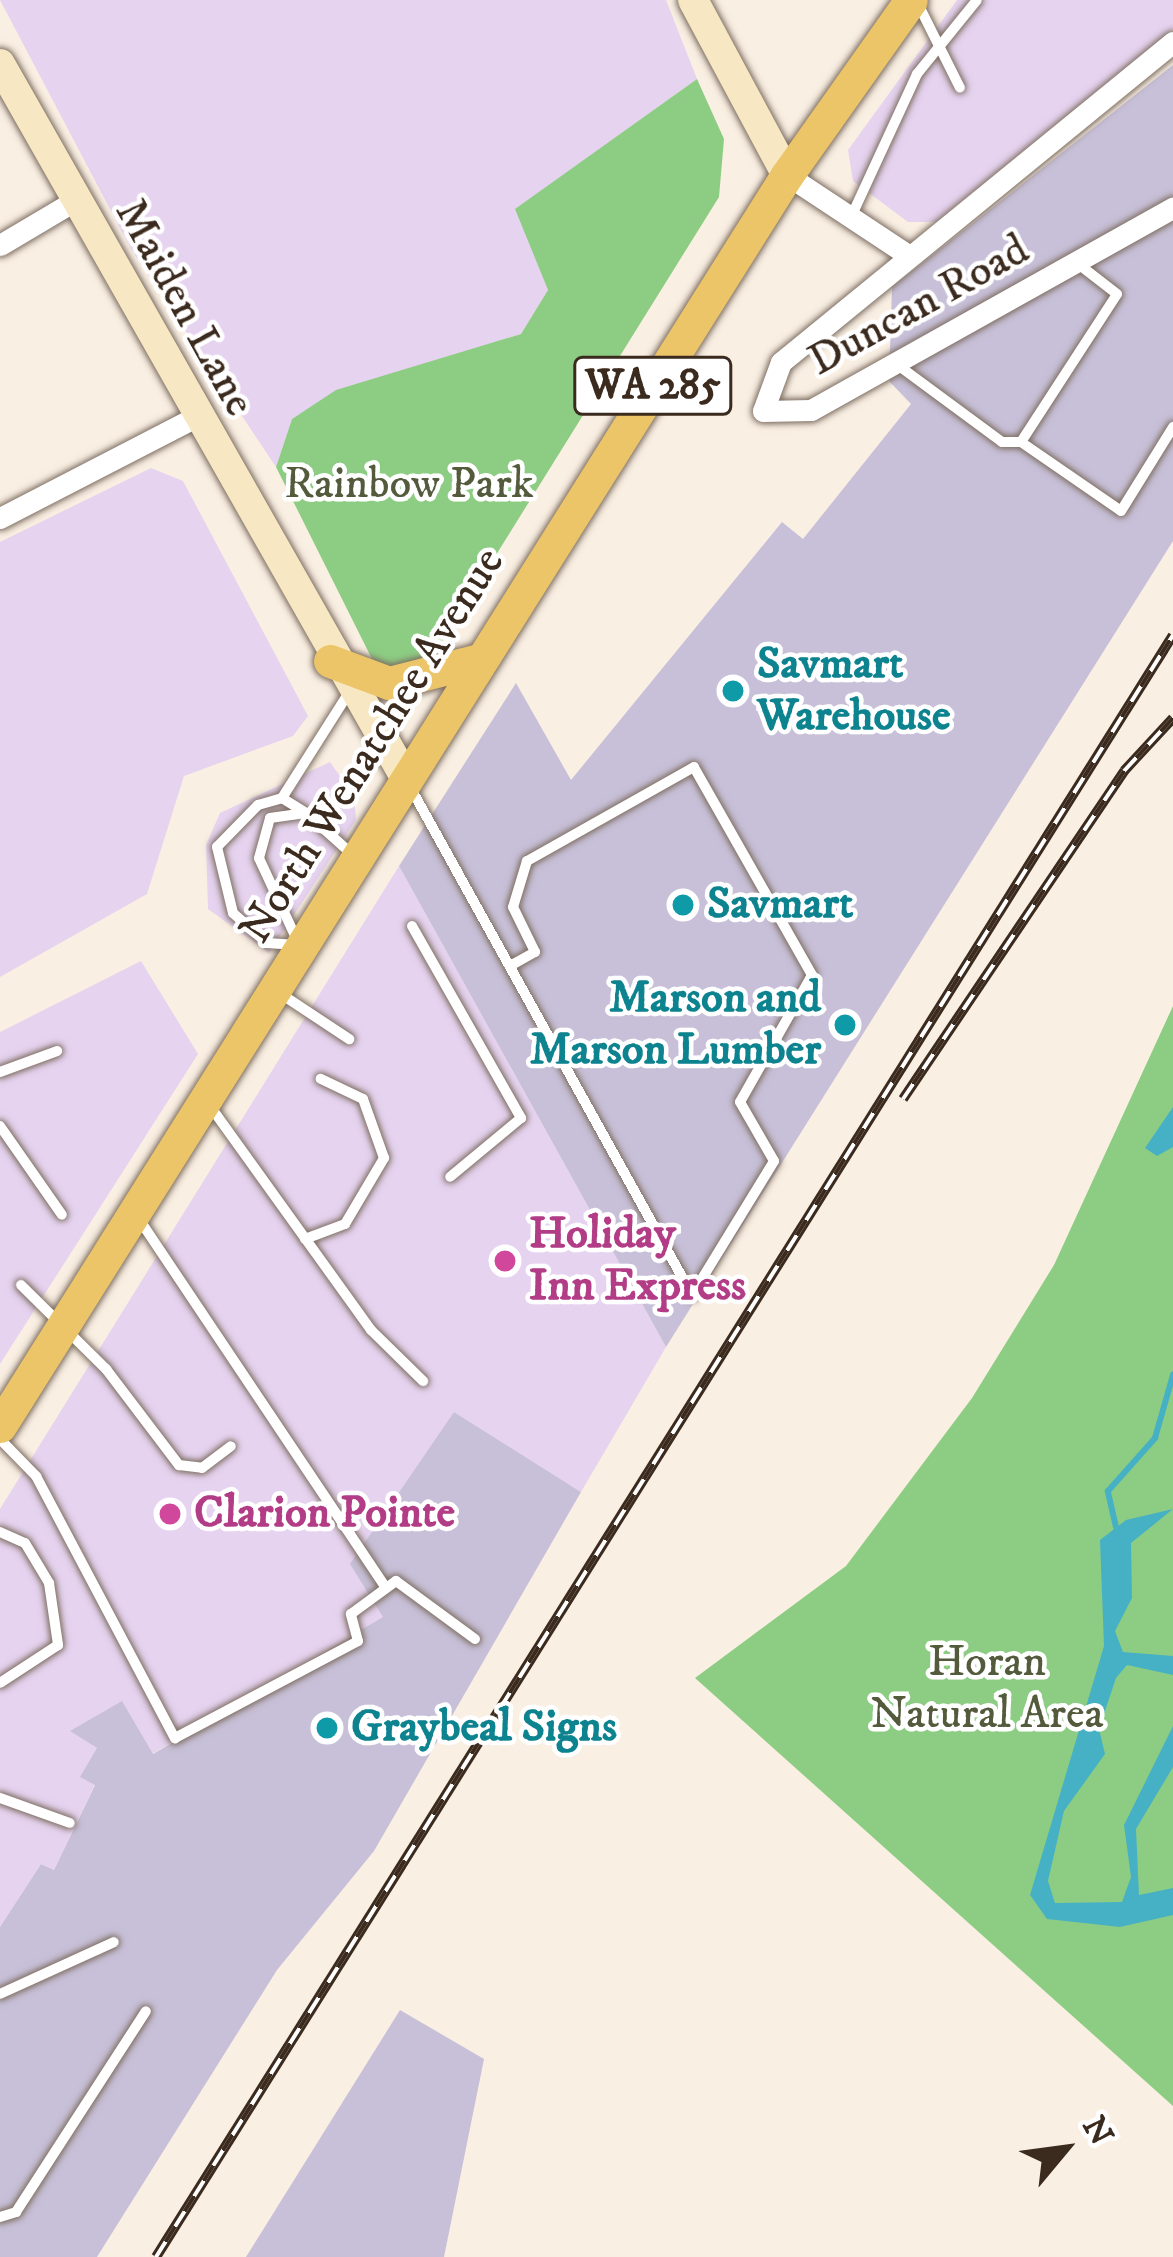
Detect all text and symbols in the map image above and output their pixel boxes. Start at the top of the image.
street label: Maiden Lane [102,190,266,426]
street label: Duncan Road [799,223,1039,389]
road number: WA 285 [572,350,734,422]
park label: Rainbow Park [284,458,534,512]
street label: North Wenatchee Avenue [229,538,517,954]
place label: Savmart Warehouse [757,638,951,744]
marker: Savmart Warehouse [720,678,746,704]
place label: Savmart [707,878,853,932]
marker: Savmart [670,892,696,918]
place label: Marson and Marson Lumber [530,972,821,1078]
marker: Marson and Marson Lumber [832,1012,858,1038]
place label: Holiday Inn Express [529,1208,746,1314]
marker: Holiday Inn Express [492,1248,518,1274]
place label: Clarion Pointe [194,1487,455,1541]
marker: Clarion Pointe [157,1501,183,1527]
park label: Horan Natural Area [870,1636,1104,1742]
place label: Graybeal Signs [351,1701,617,1755]
marker: Graybeal Signs [314,1715,340,1741]
north arrow [1005,2089,1125,2209]
text: N [1072,2110,1121,2153]

